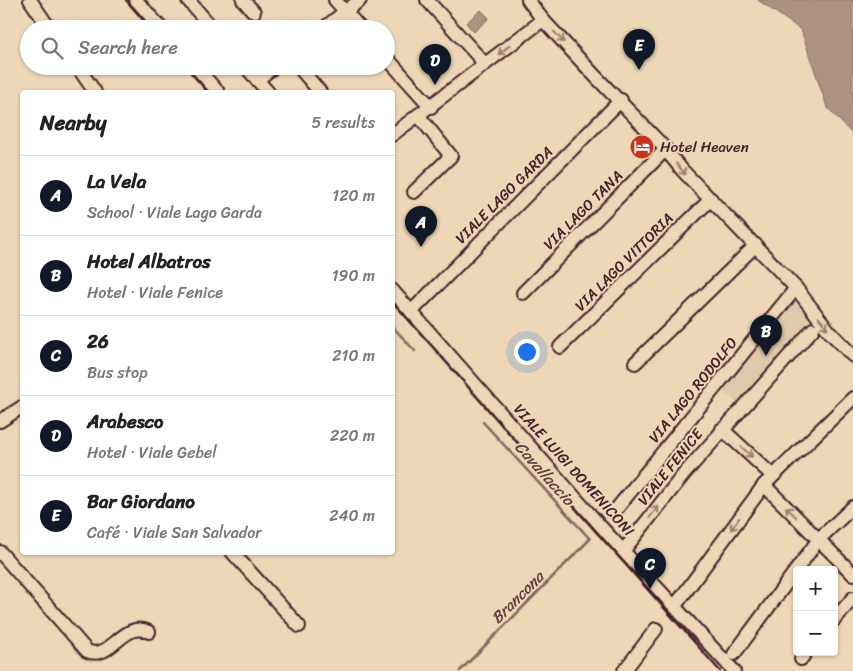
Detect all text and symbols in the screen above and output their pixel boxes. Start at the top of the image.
search box [20,20,395,75]
pin: E [623,29,655,70]
text: Search here [78,31,178,64]
one-way arrow [553,31,565,44]
icon: search [38,34,66,62]
pin: D [419,44,451,85]
one-way arrow [498,44,511,55]
text: Nearby [40,104,106,142]
text: 5 results [311,108,375,137]
hotel icon: Hotel Heaven [629,134,655,160]
place label: Hotel Heaven [660,134,749,160]
street label: VIALE LAGO GARDA [449,140,559,250]
one-way arrow [675,162,687,175]
street label: VIA LAGO TANA [537,164,629,256]
text: La Vela [87,165,146,198]
text: A [51,181,61,210]
text: 120 m [332,181,375,210]
text: School · Viale Lago Garda [87,198,262,227]
pin: A [405,206,437,247]
street label: VIA LAGO VITTORIA [568,206,680,318]
text: Hotel Albatros [87,245,211,278]
text: B [51,261,61,290]
text: 190 m [332,261,375,290]
text: Hotel · Viale Fenice [87,278,223,307]
pin: B [750,315,782,356]
one-way arrow [818,316,828,330]
text: 26 [87,325,109,358]
street label: VIA LAGO RODOLFO [642,331,744,449]
your location [514,339,540,365]
text: C [51,341,61,370]
text: 210 m [332,341,375,370]
text: Bus stop [87,358,148,387]
street label: VIALE LUIGI DOMENICONI [507,398,641,543]
text: Arabesco [87,405,163,438]
text: D [51,421,61,450]
text: 220 m [330,421,375,450]
street label: VIALE FENICE [631,421,710,511]
water label: Cavallaccio [507,434,582,513]
text: Hotel · Viale Gebel [87,438,217,467]
one-way arrow [741,447,754,458]
text: Bar Giordano [87,485,195,518]
text: E [52,501,60,530]
text: 240 m [329,501,375,530]
one-way arrow [649,505,659,519]
one-way arrow [786,506,798,518]
one-way arrow [730,517,740,531]
text: Café · Viale San Salvador [87,518,262,547]
pin: C [634,548,666,589]
water label: Brancona [484,562,552,631]
map controls [793,566,838,656]
button: + [793,566,838,611]
button: − [793,611,838,656]

